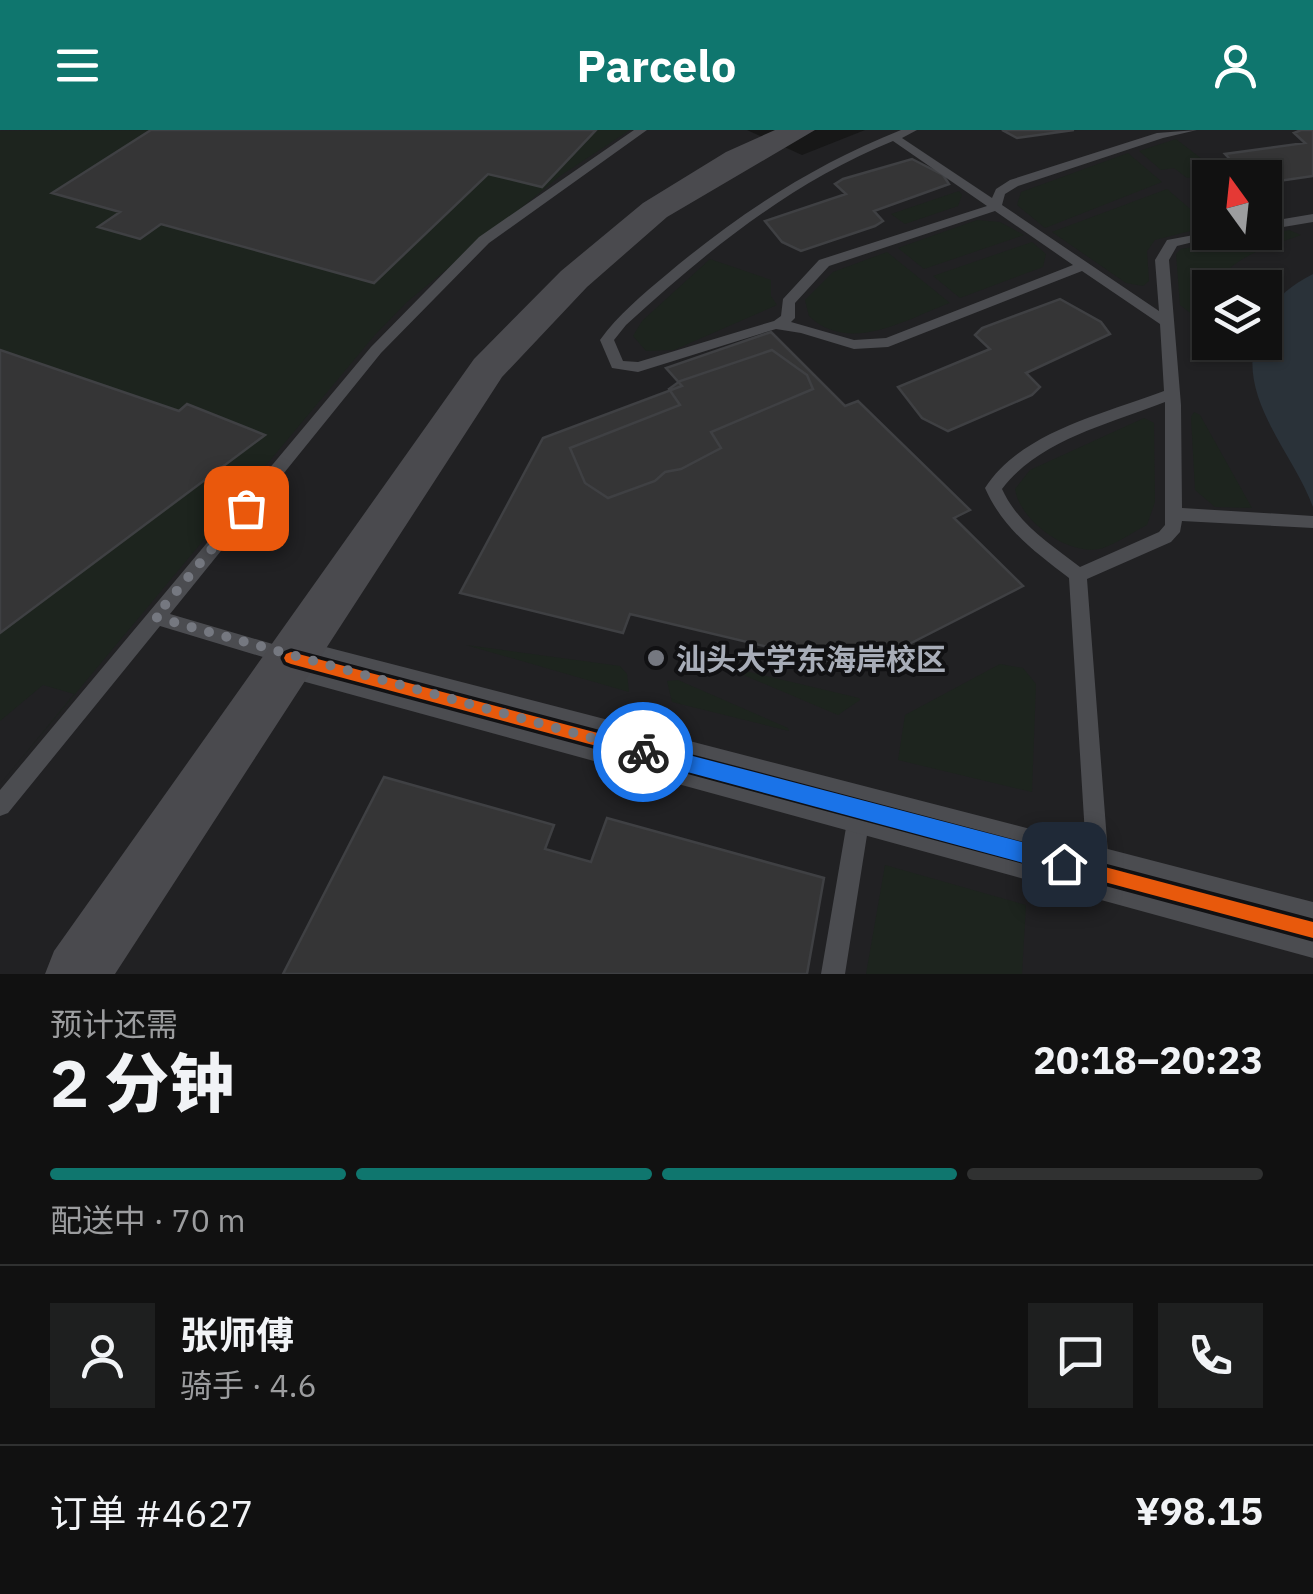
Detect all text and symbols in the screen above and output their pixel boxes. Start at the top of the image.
text: Parcelo [577,36,736,94]
icon: menu [50,38,105,93]
icon: person [1208,38,1263,93]
north arrow [1192,160,1282,250]
map controls [1192,160,1282,360]
button: layers [1192,270,1282,360]
pin [204,466,289,551]
icon: bag [219,481,274,536]
place label: 汕头大学东海岸校区 [676,639,946,678]
marker: 汕头大学东海岸校区 [645,647,667,669]
courier [593,702,693,802]
icon: bike [616,725,671,780]
pin [1022,822,1107,907]
icon: home [1037,837,1092,892]
text: 预计还需 [50,1003,178,1045]
text: 20:18–20:23 [1033,1035,1263,1084]
text: 2 分钟 [50,1040,234,1125]
text: 配送中 · 70 m [50,1199,245,1241]
button: person [50,1303,155,1408]
button: chat [1028,1303,1133,1408]
button: phone [1158,1303,1263,1408]
text: 张师傅 [180,1310,294,1359]
text: 骑手 · 4.6 [180,1364,317,1406]
text: ¥98.15 [1135,1486,1263,1535]
text: 订单 #4627 [50,1488,253,1537]

